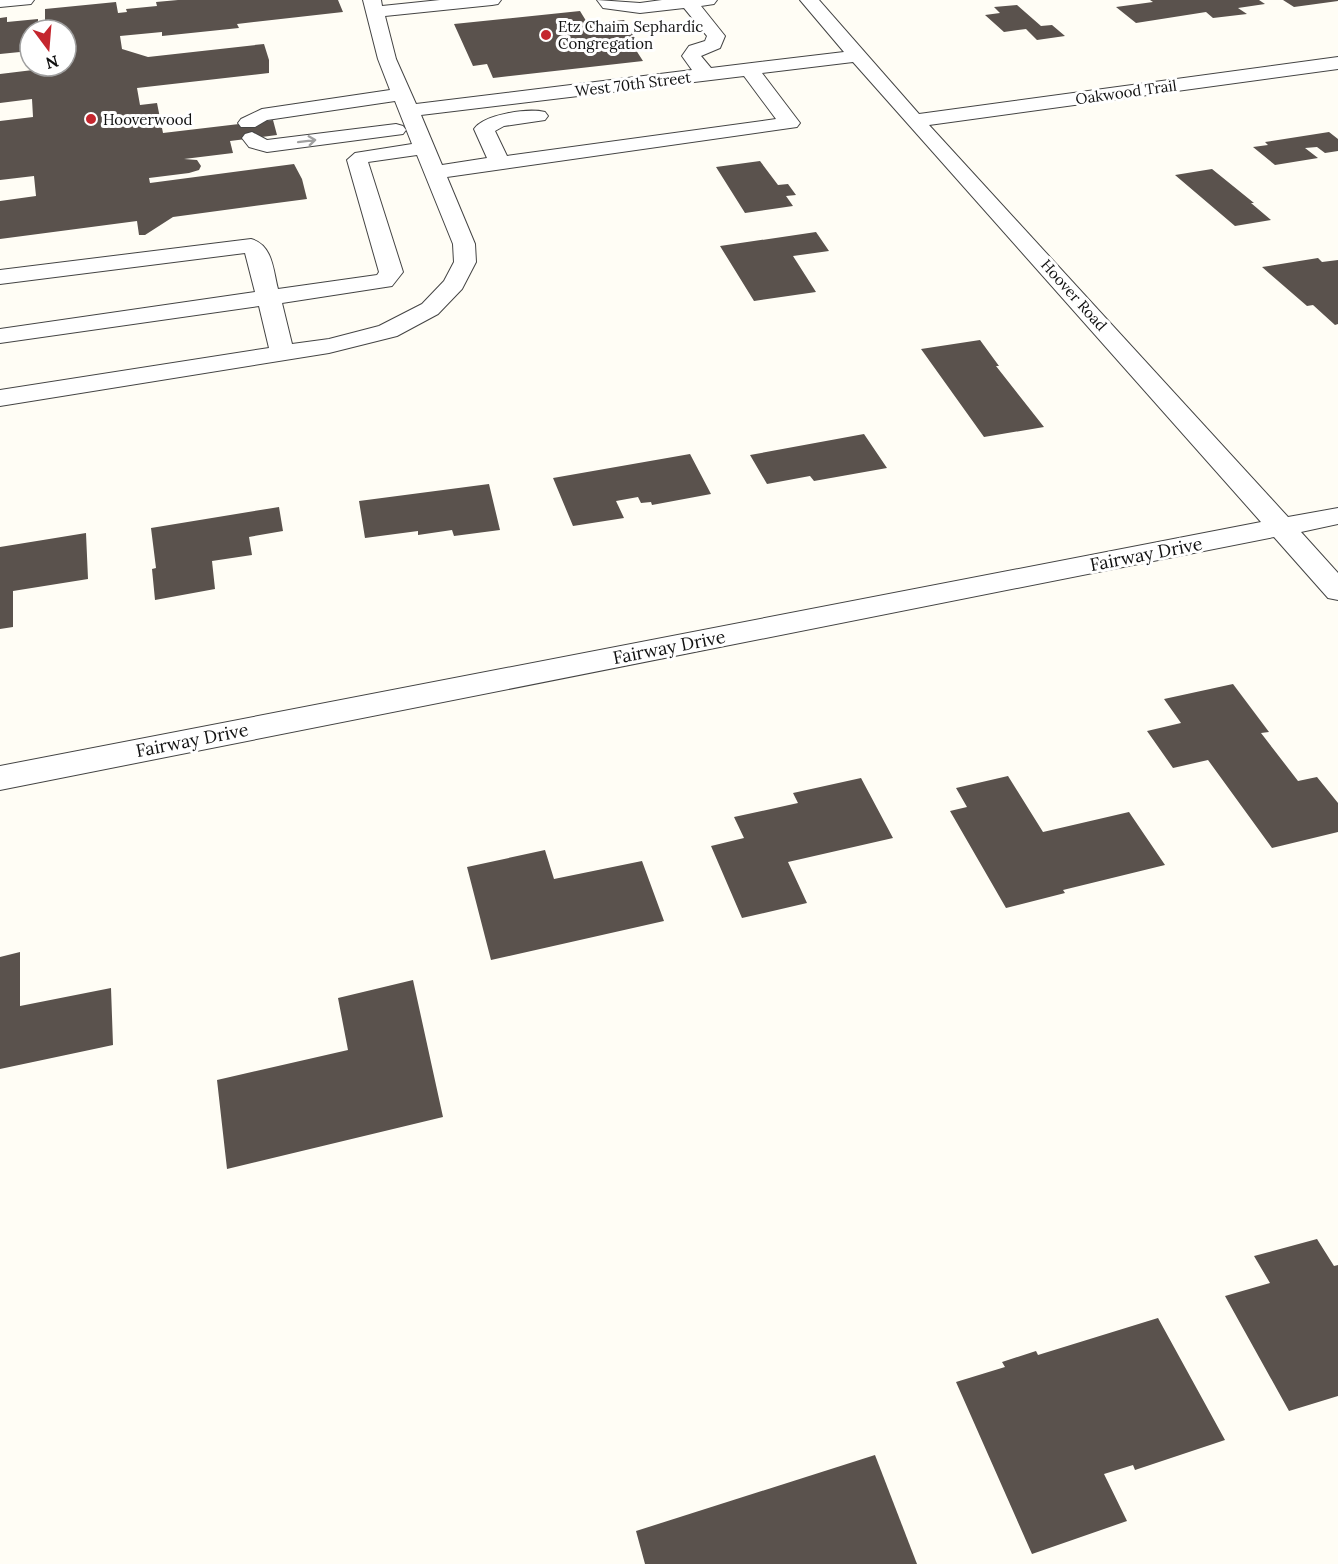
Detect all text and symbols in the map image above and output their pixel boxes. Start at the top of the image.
place label: Etz Chaim Sephardic Congregation [558,17,703,53]
north arrow [18,18,78,78]
marker: Etz Chaim Sephardic Congregation [539,28,553,42]
text: N [43,51,61,74]
street label: West 70th Street [574,67,692,101]
street label: Oakwood Trail [1074,76,1178,108]
place label: Hooverwood [103,110,192,129]
marker: Hooverwood [84,112,98,126]
one-way arrow [297,136,316,147]
street label: Hoover Road [1037,255,1111,335]
street label: Fairway Drive [1088,532,1204,576]
street label: Fairway Drive [611,625,727,669]
street label: Fairway Drive [134,718,250,762]

